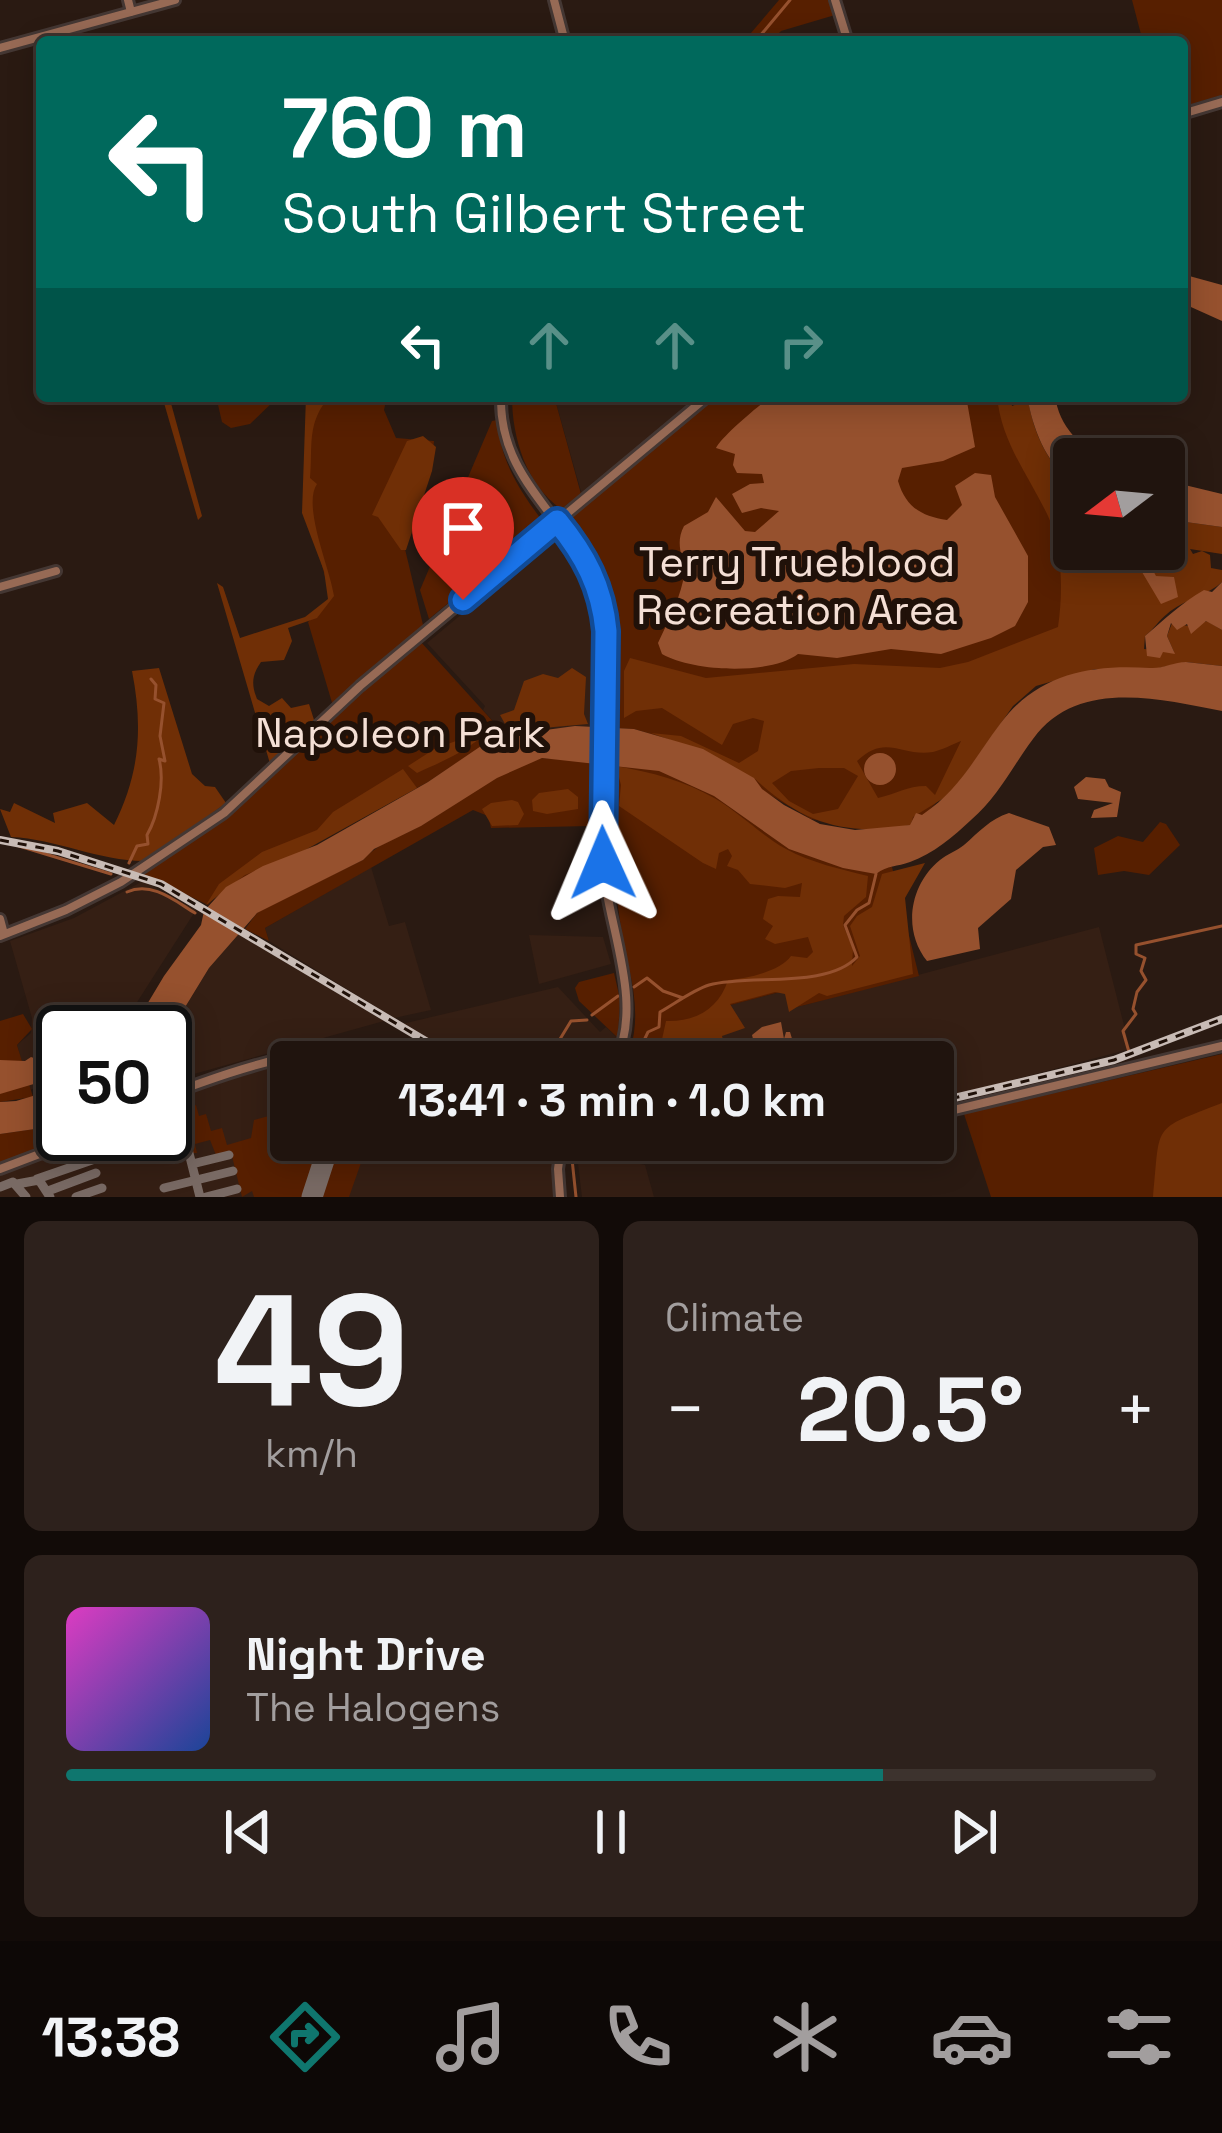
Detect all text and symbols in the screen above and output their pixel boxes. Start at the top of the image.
text: 760 m [282,74,528,182]
icon: left [84,84,240,240]
text: South Gilbert Street [282,179,806,248]
icon: left [390,312,456,378]
icon: ahead [516,312,582,378]
icon: ahead [642,312,708,378]
icon: right [768,312,834,378]
north arrow [1053,438,1185,570]
map controls [1053,438,1185,570]
pin [412,477,514,600]
icon: arrive [430,495,496,561]
park label: Terry Trueblood Recreation Area [636,535,958,636]
park label: Napoleon Park [255,706,545,759]
position arrow [540,800,666,926]
speed limit sign: 50 [36,1005,192,1161]
text: 13:41 · 3 min · 1.0 km [398,1072,826,1129]
text: 49 [214,1251,409,1451]
text: Climate [665,1293,804,1342]
text: 20.5° [797,1352,1024,1467]
text: − [665,1367,706,1451]
text: + [1115,1367,1156,1451]
text: km/h [265,1429,358,1478]
text: Night Drive [246,1626,486,1683]
text: The Halogens [246,1683,500,1732]
icon: previous [215,1799,281,1865]
icon: pause [578,1799,644,1865]
icon: next [941,1799,1007,1865]
icon: directions [263,1995,347,2079]
icon: music [429,1995,513,2079]
icon: phone [596,1995,680,2079]
icon: climate [763,1995,847,2079]
icon: car [930,1995,1014,2079]
icon: filters [1097,1995,1181,2079]
text: 13:38 [41,2003,180,2072]

